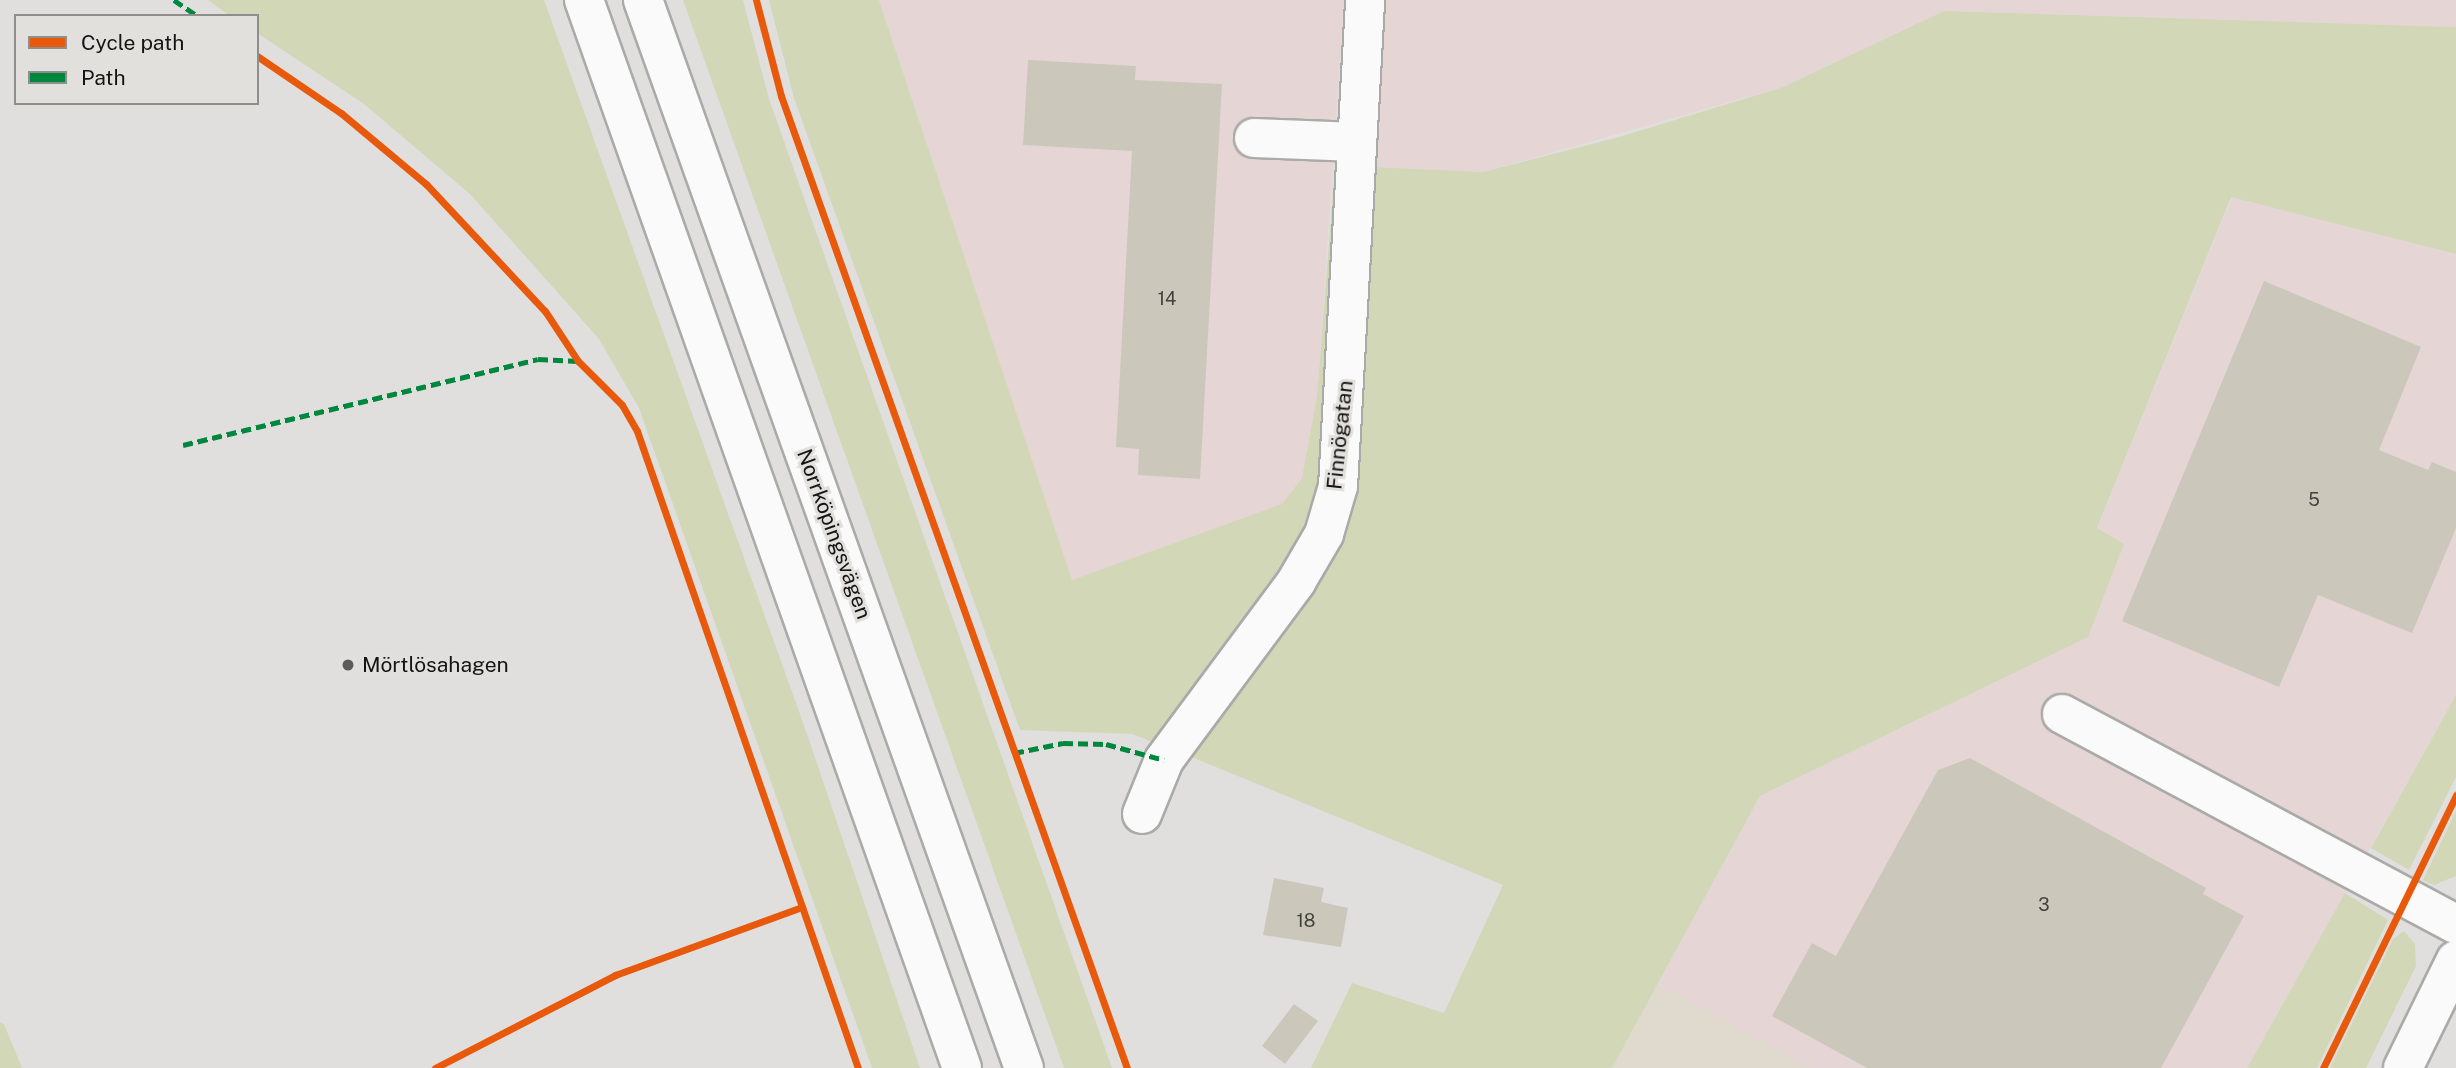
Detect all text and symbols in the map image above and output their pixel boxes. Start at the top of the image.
legend [14,14,259,105]
text: Cycle path [81,30,184,55]
text: Path [81,65,126,90]
house number: 14 [1158,288,1176,310]
street label: Finnögatan [1322,379,1358,491]
street label: Norrköpingsvägen [792,446,876,622]
house number: 5 [2308,489,2320,511]
place label: Mörtlösahagen [362,652,509,678]
marker: Mörtlösahagen [340,657,356,673]
house number: 3 [2038,894,2050,916]
house number: 18 [1297,910,1315,932]

